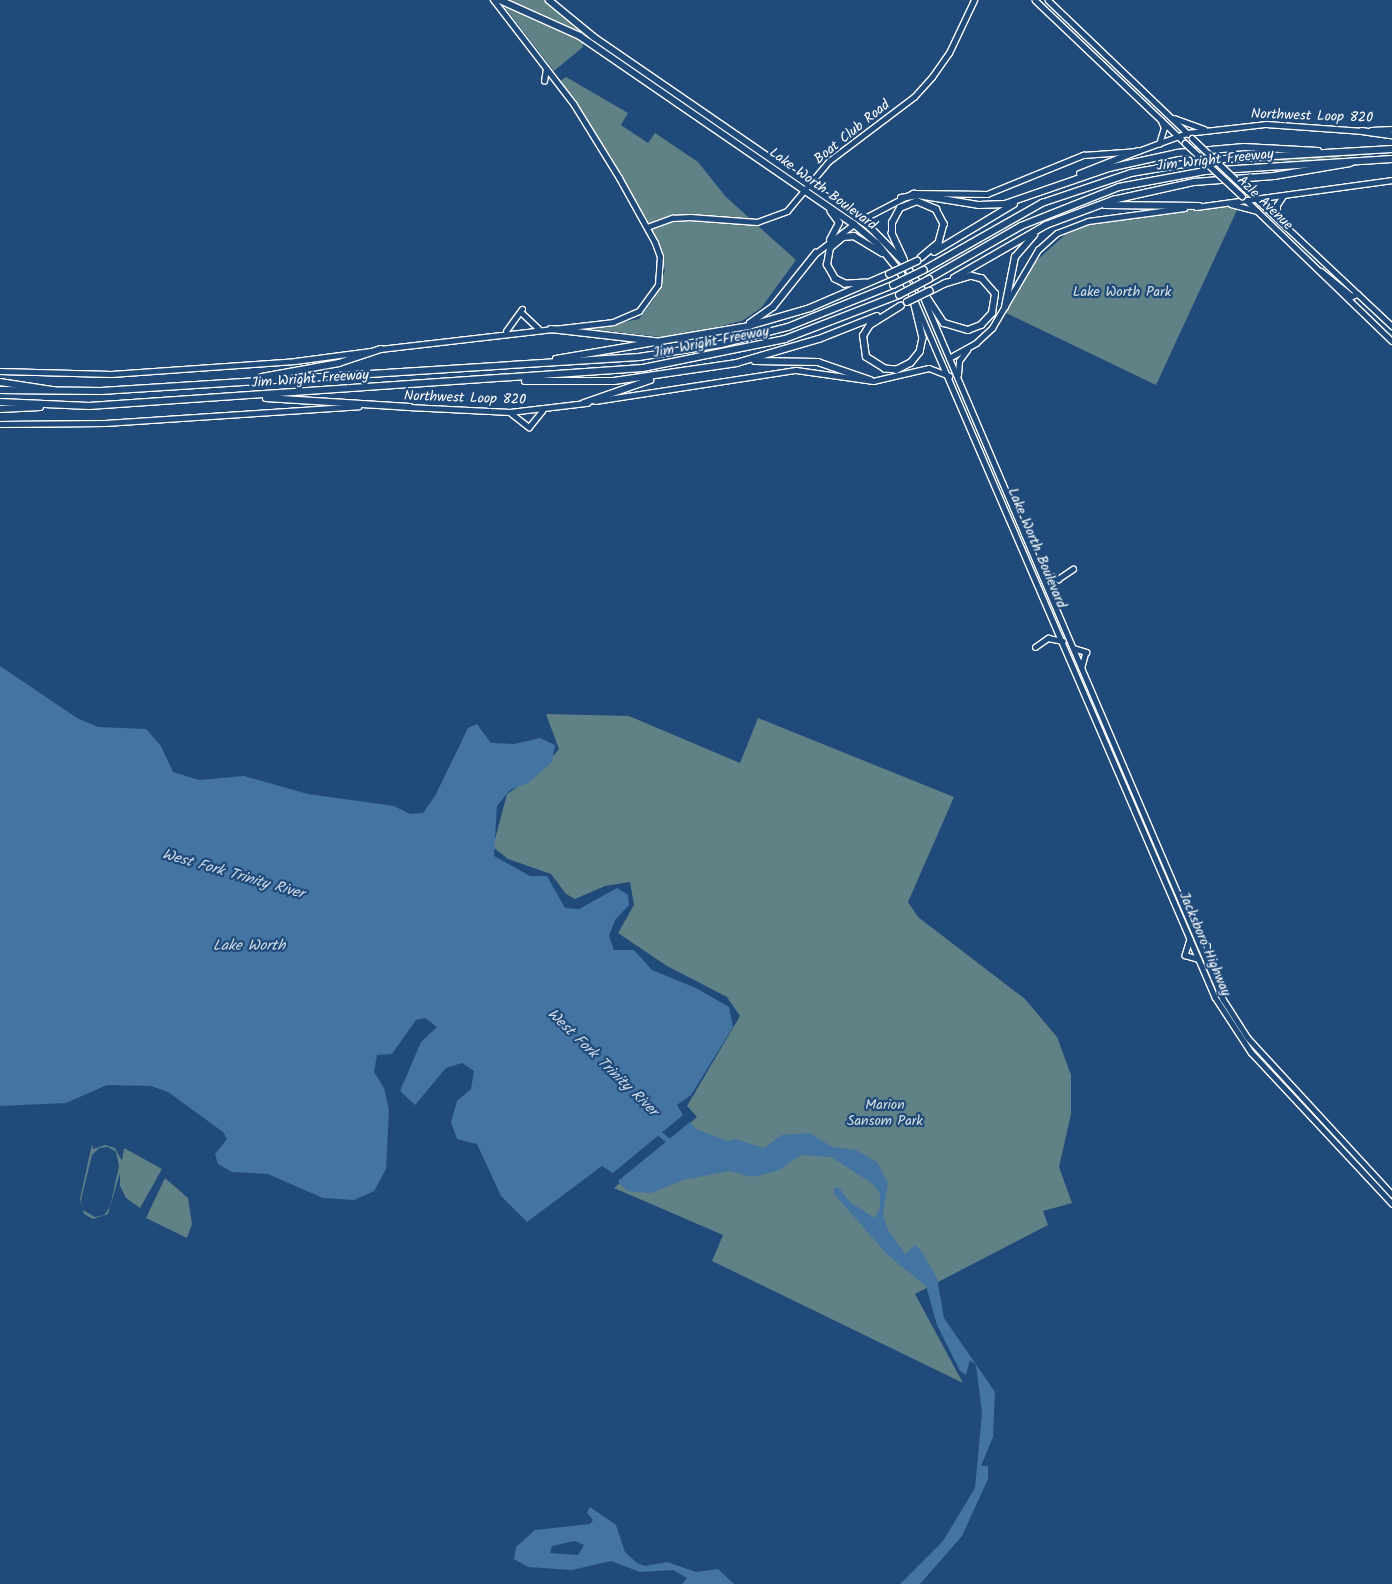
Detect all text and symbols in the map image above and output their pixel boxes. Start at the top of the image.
street label: Boat Club Road [811,96,893,168]
street label: Northwest Loop 820 [1251,105,1373,127]
street label: Lake Worth Boulevard [766,144,880,234]
street label: Jim Wright Freeway [1156,145,1274,175]
street label: Azle Avenue [1234,172,1296,234]
park label: Lake Worth Park [1073,284,1171,300]
street label: Jim Wright Freeway [652,323,770,361]
street label: Jim Wright Freeway [251,367,369,391]
street label: Northwest Loop 820 [404,387,526,409]
street label: Lake Worth Boulevard [1004,485,1070,611]
water label: West Fork Trinity River [160,846,306,904]
street label: Jacksboro Highway [1175,889,1235,999]
water label: Lake Worth [213,938,285,956]
water label: West Fork Trinity River [543,1006,661,1120]
park label: Marion Sansom Park [847,1097,923,1130]

